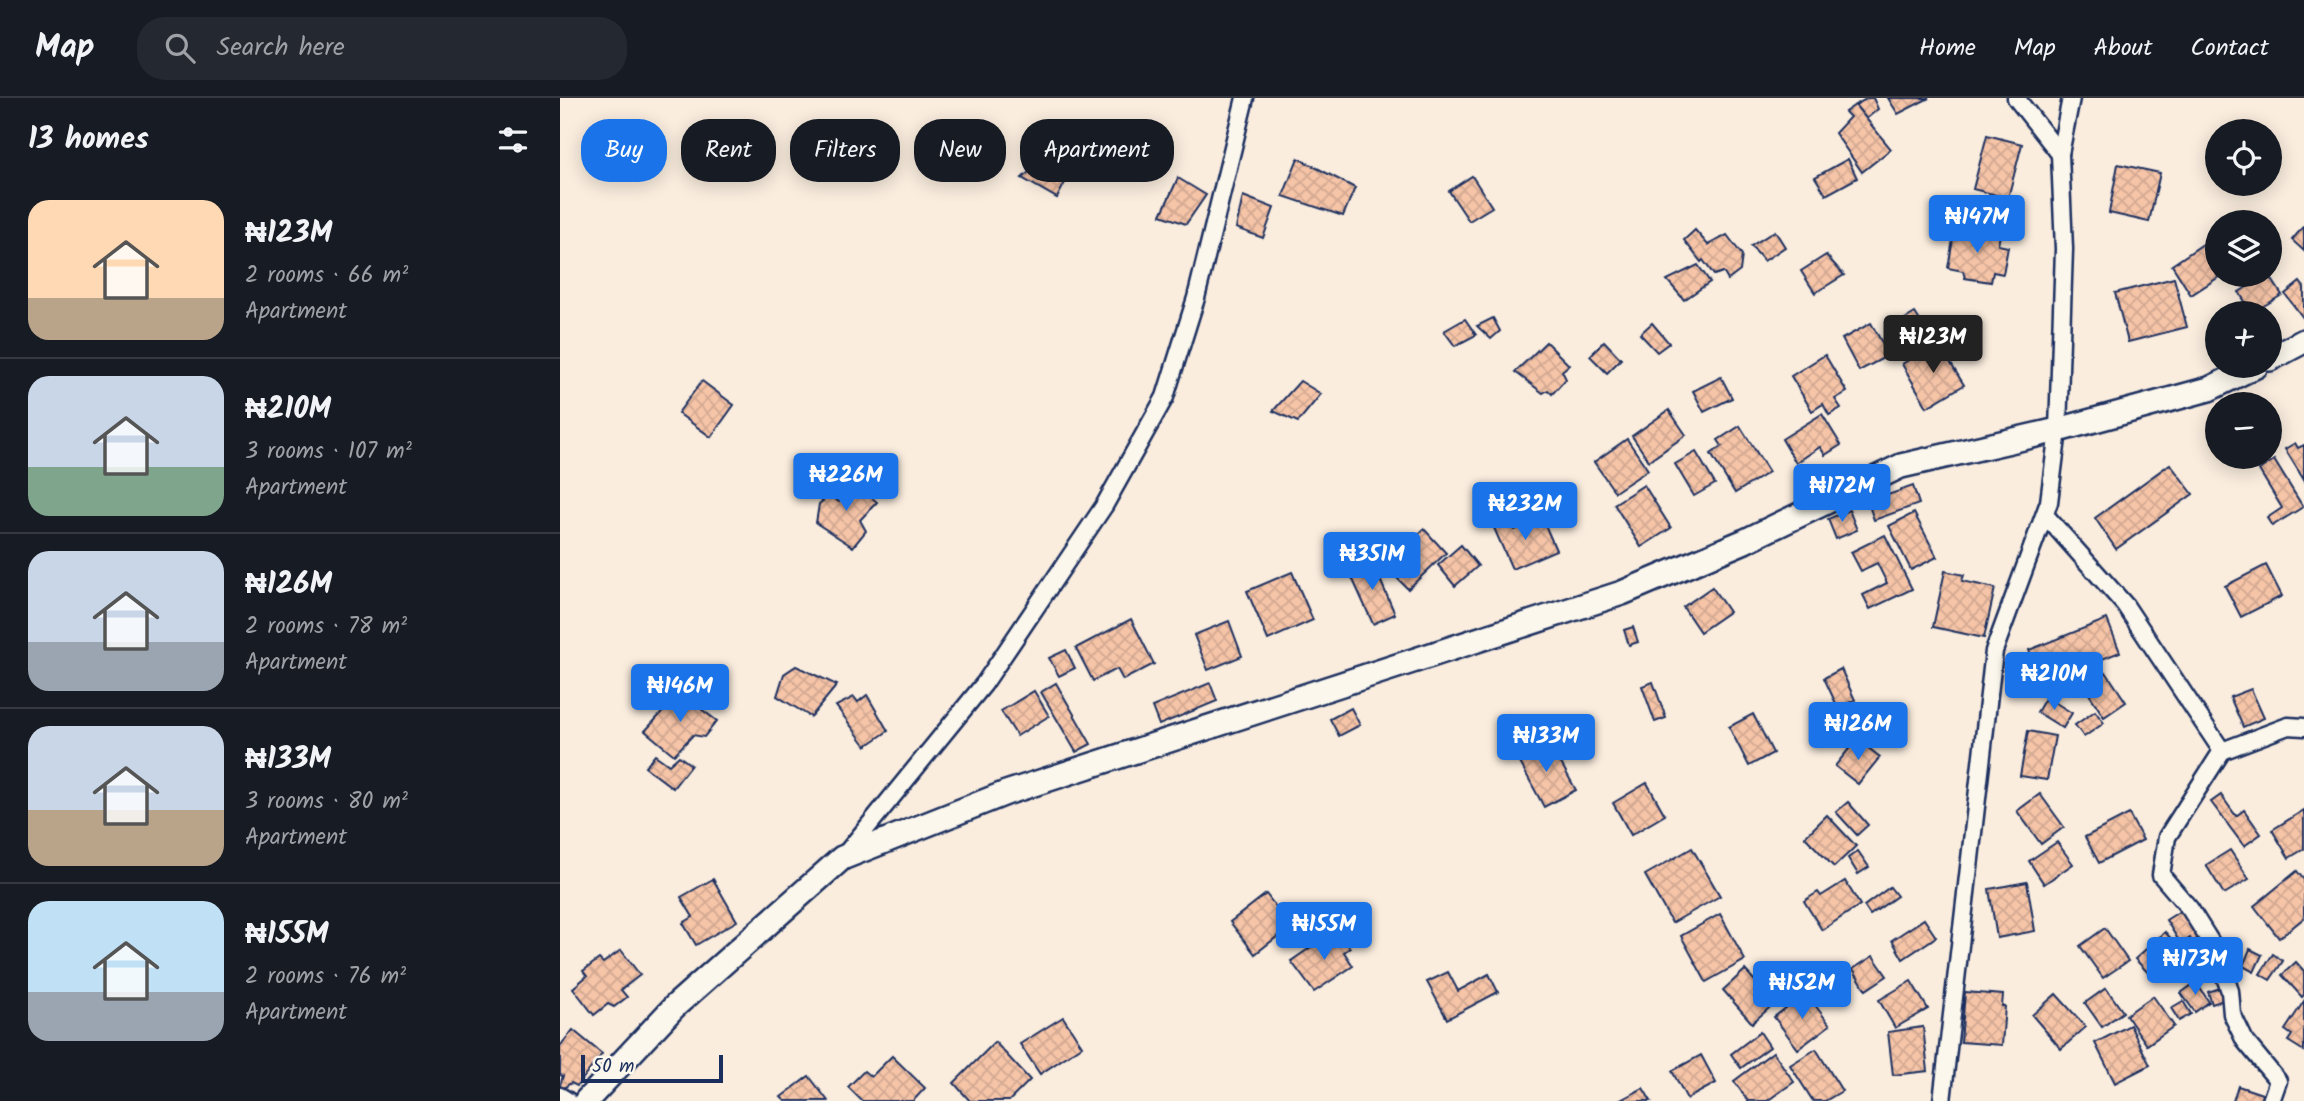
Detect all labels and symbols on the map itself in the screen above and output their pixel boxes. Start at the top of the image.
pin: ₦147M [1928,195,2026,255]
pin: ₦123M [1884,316,1982,375]
pin: ₦226M [797,454,895,513]
pin: ₦172M [1793,464,1891,524]
pin: ₦232M [1476,482,1574,542]
pin: ₦351M [1323,532,1421,592]
pin: ₦210M [2005,652,2103,712]
pin: ₦146M [631,664,729,724]
pin: ₦126M [1809,702,1907,762]
pin: ₦133M [1497,714,1595,774]
pin: ₦155M [1275,902,1373,962]
pin: ₦173M [2146,937,2244,997]
pin: ₦152M [1753,962,1851,1021]
scale bar [581,1052,723,1084]

